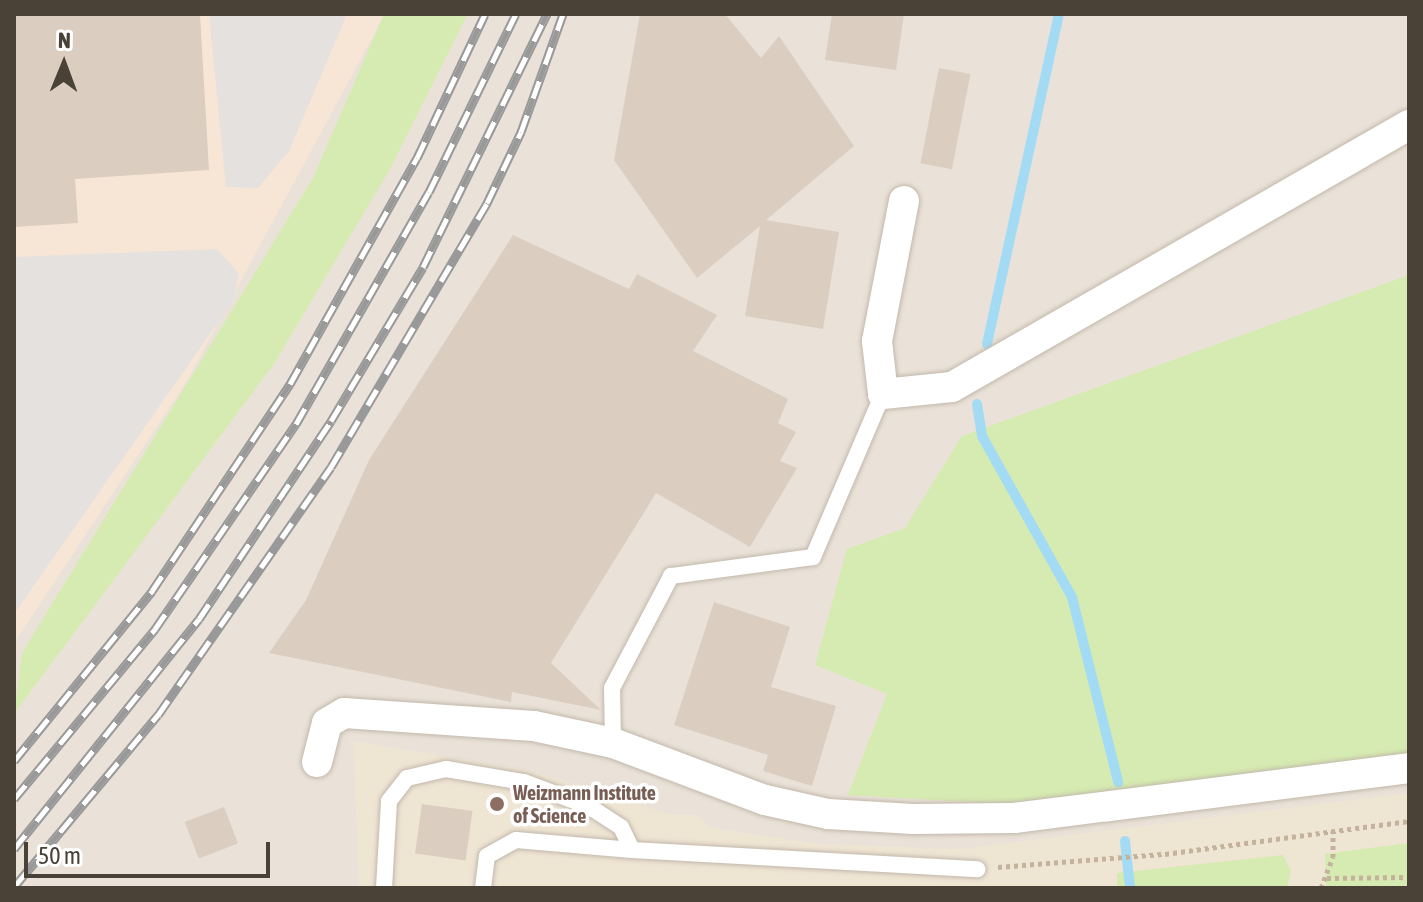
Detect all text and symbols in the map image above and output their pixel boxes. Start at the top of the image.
north arrow [24,24,104,104]
text: N [58,27,71,53]
place label: Weizmann Institute of Science [513,780,656,827]
marker: Weizmann Institute of Science [488,795,506,813]
scale bar [28,826,274,876]
text: 50 m [38,842,81,869]

